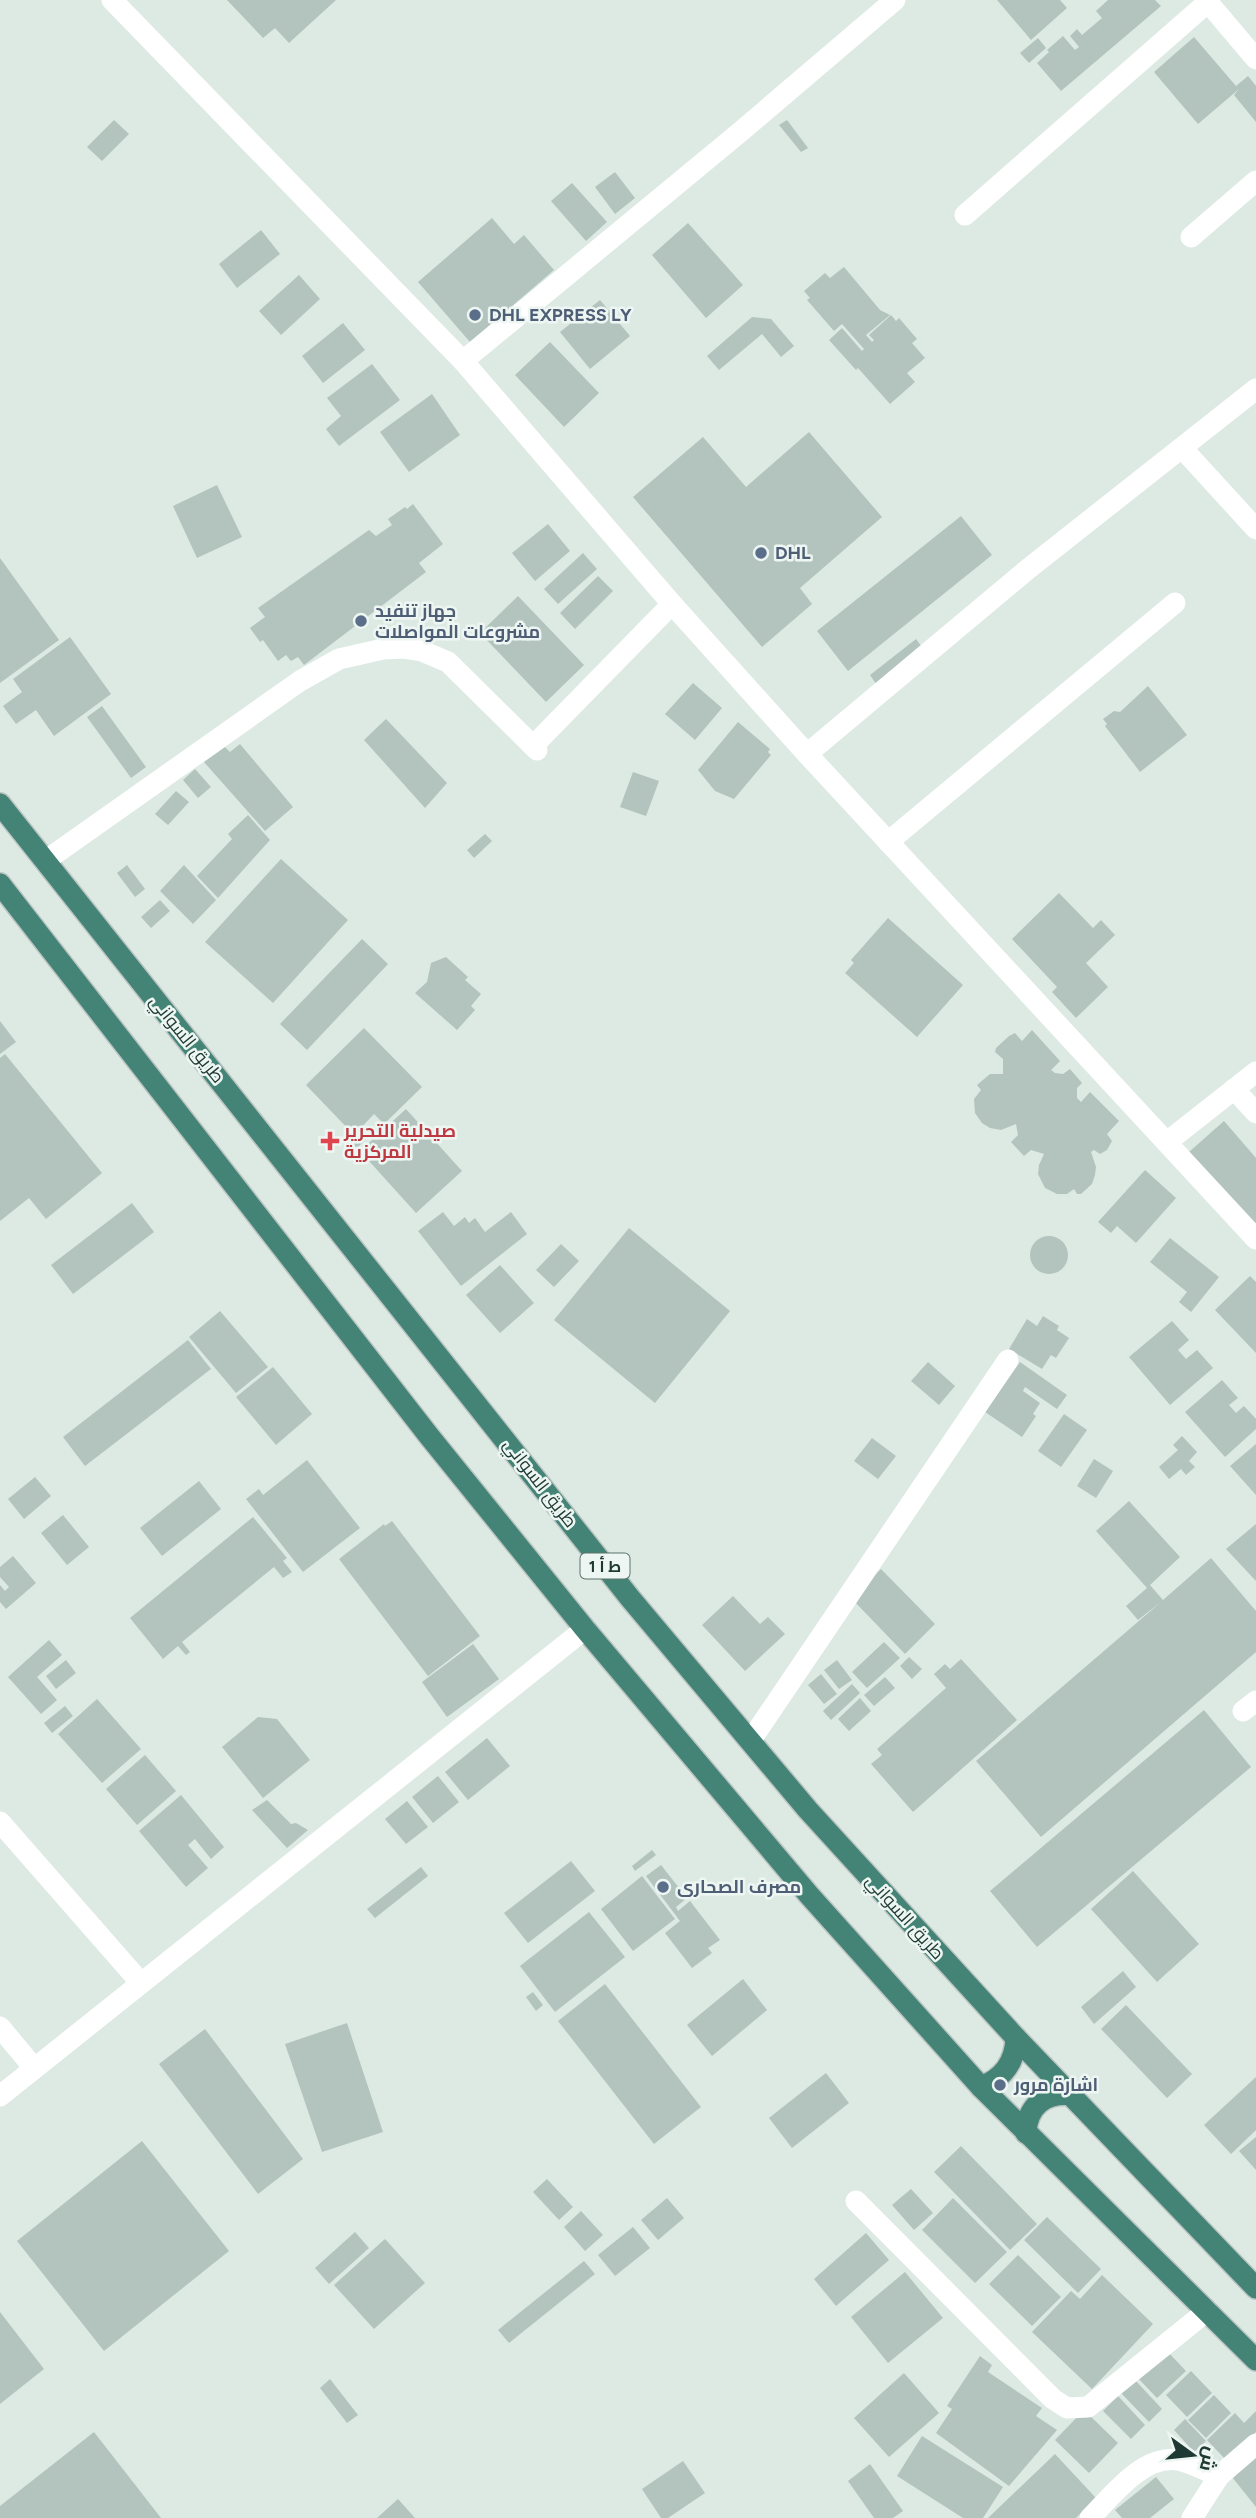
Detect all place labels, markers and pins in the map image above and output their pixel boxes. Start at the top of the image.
place label: DHL EXPRESS LY [489,304,632,326]
marker: DHL EXPRESS LY [467,307,483,323]
place label: DHL [775,542,811,564]
marker: DHL [753,545,769,561]
place label: جهاز تنفيد مشروعات المواصلات [375,600,540,643]
marker: جهاز تنفيد مشروعات المواصلات [353,613,369,629]
place label: صيدلية التحرير المركزية [343,1120,456,1163]
marker: صيدلية التحرير المركزية [322,1133,338,1149]
place label: مصرف الصحارى [677,1876,801,1898]
marker: مصرف الصحارى [655,1879,671,1895]
place label: اشارة مرور [1013,2074,1098,2096]
marker: اشارة مرور [992,2077,1008,2093]

